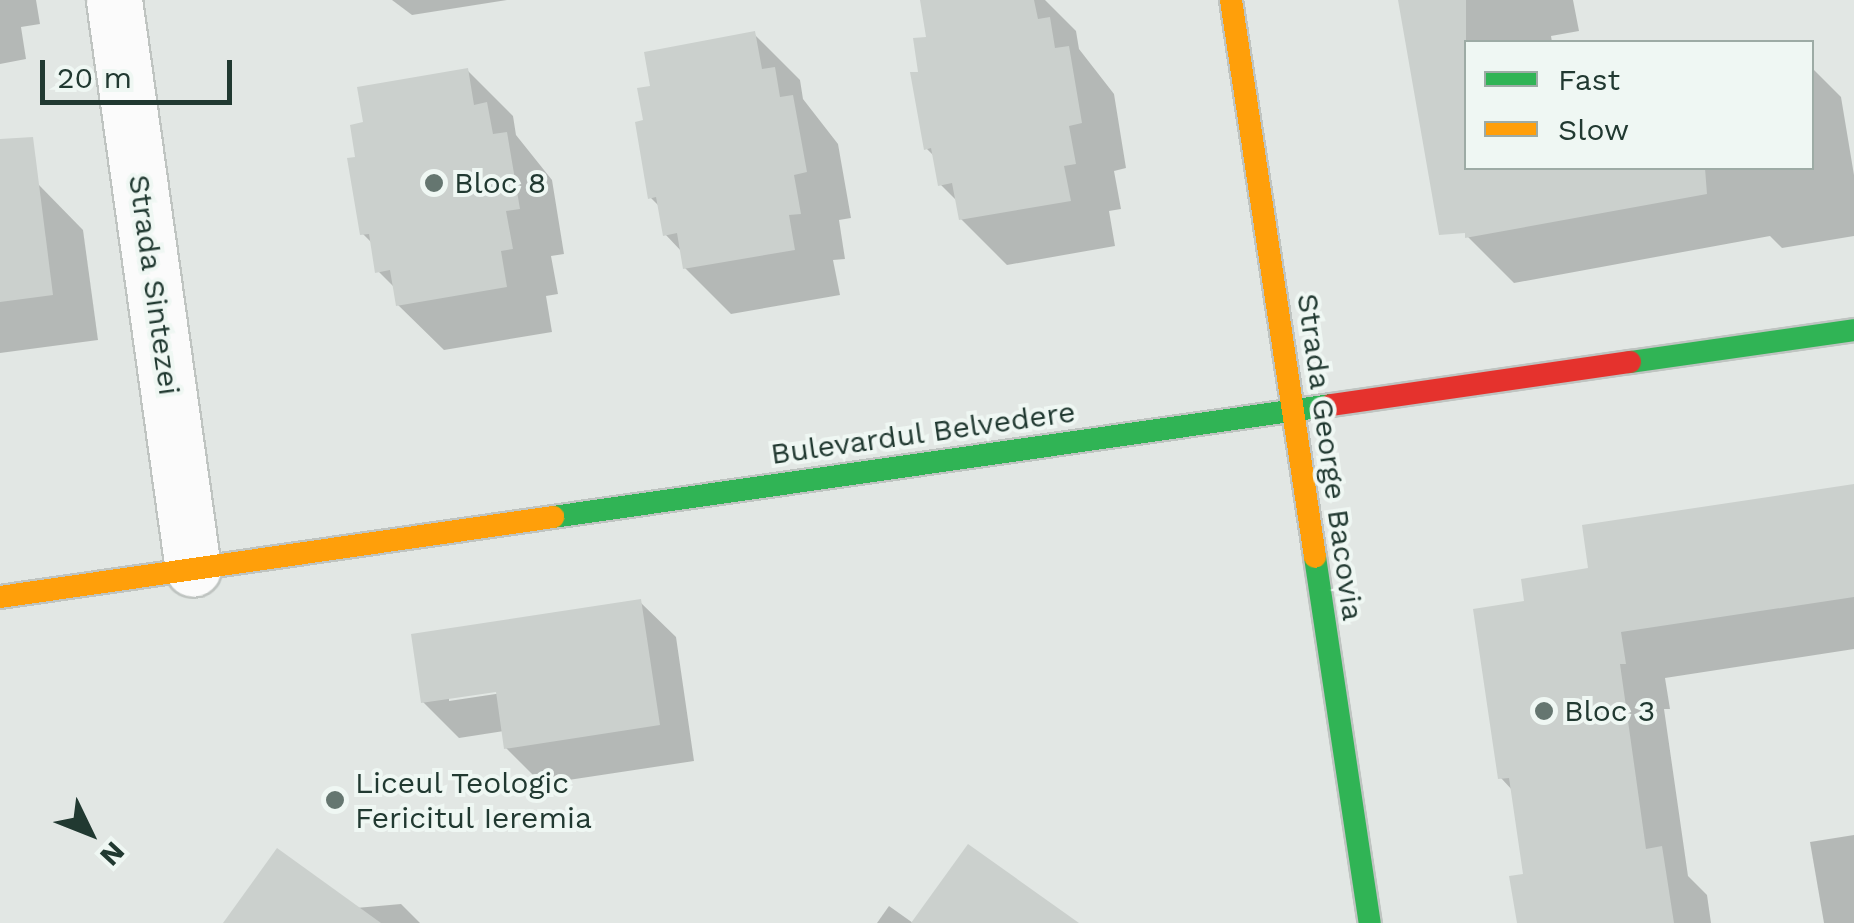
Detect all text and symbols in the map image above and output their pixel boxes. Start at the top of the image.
scale bar [45,40,238,102]
legend [1464,40,1814,170]
text: 20 m [57,60,132,95]
text: Fast [1558,62,1620,97]
text: Slow [1558,112,1629,147]
place label: Bloc 8 [454,165,546,201]
street label: Strada Sintezei [121,172,187,398]
marker: Bloc 8 [423,172,445,194]
street label: Strada George Bacovia [1289,291,1371,623]
street label: Bulevardul Belvedere [768,394,1078,472]
place label: Bloc 3 [1564,693,1655,729]
marker: Bloc 3 [1533,700,1555,722]
place label: Liceul Teologic Fericitul Ieremia [355,765,593,836]
north arrow [40,783,140,883]
marker: Liceul Teologic Fericitul Ieremia [324,789,346,811]
text: N [93,835,131,873]

